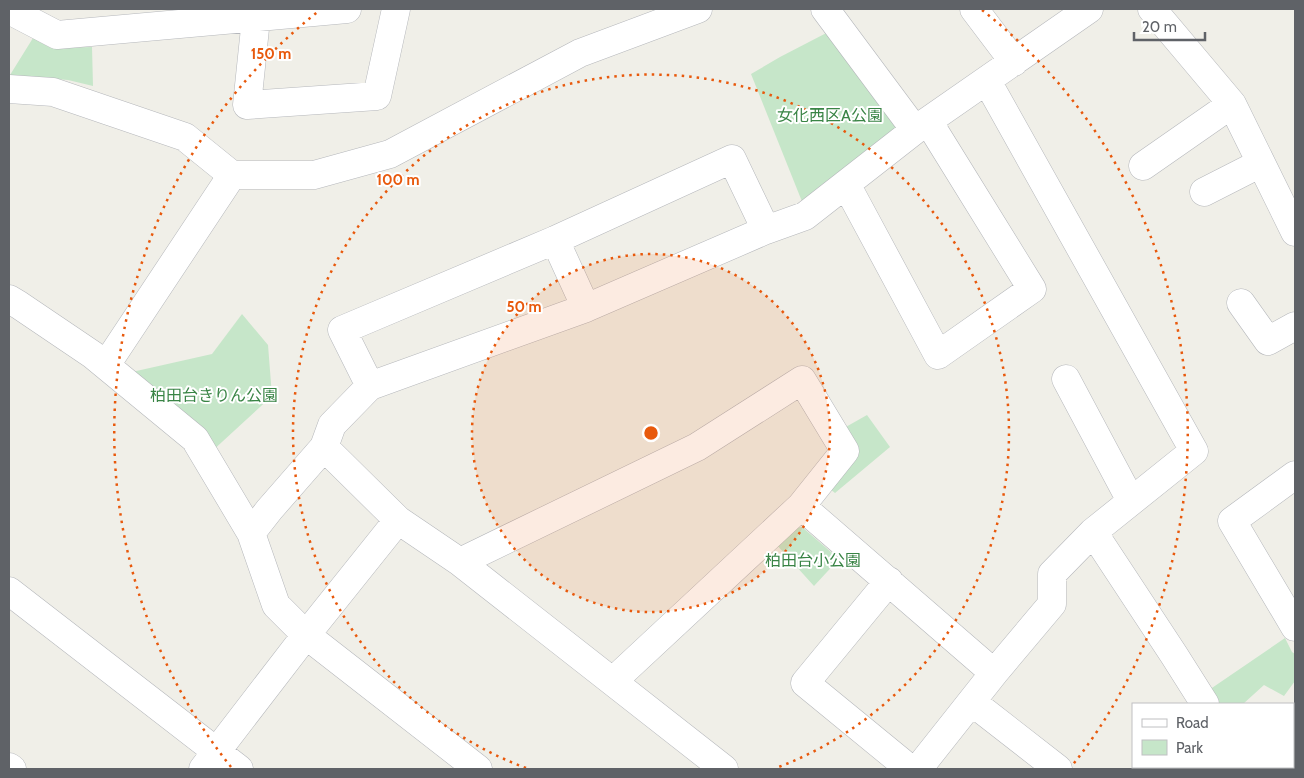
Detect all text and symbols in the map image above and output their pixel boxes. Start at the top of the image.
scale bar [1134,10,1205,42]
text: 20 m [1142,18,1177,36]
text: 150 m [251,45,291,63]
park label: 女化西区A公園 [777,106,883,125]
text: 100 m [376,171,420,189]
text: 50 m [506,298,542,316]
park label: 柏田台きりん公園 [150,386,278,405]
centre of rings [642,424,660,442]
park label: 柏田台小公園 [765,551,861,570]
legend [1132,703,1294,768]
text: Road [1176,714,1209,732]
text: Park [1176,739,1203,757]

